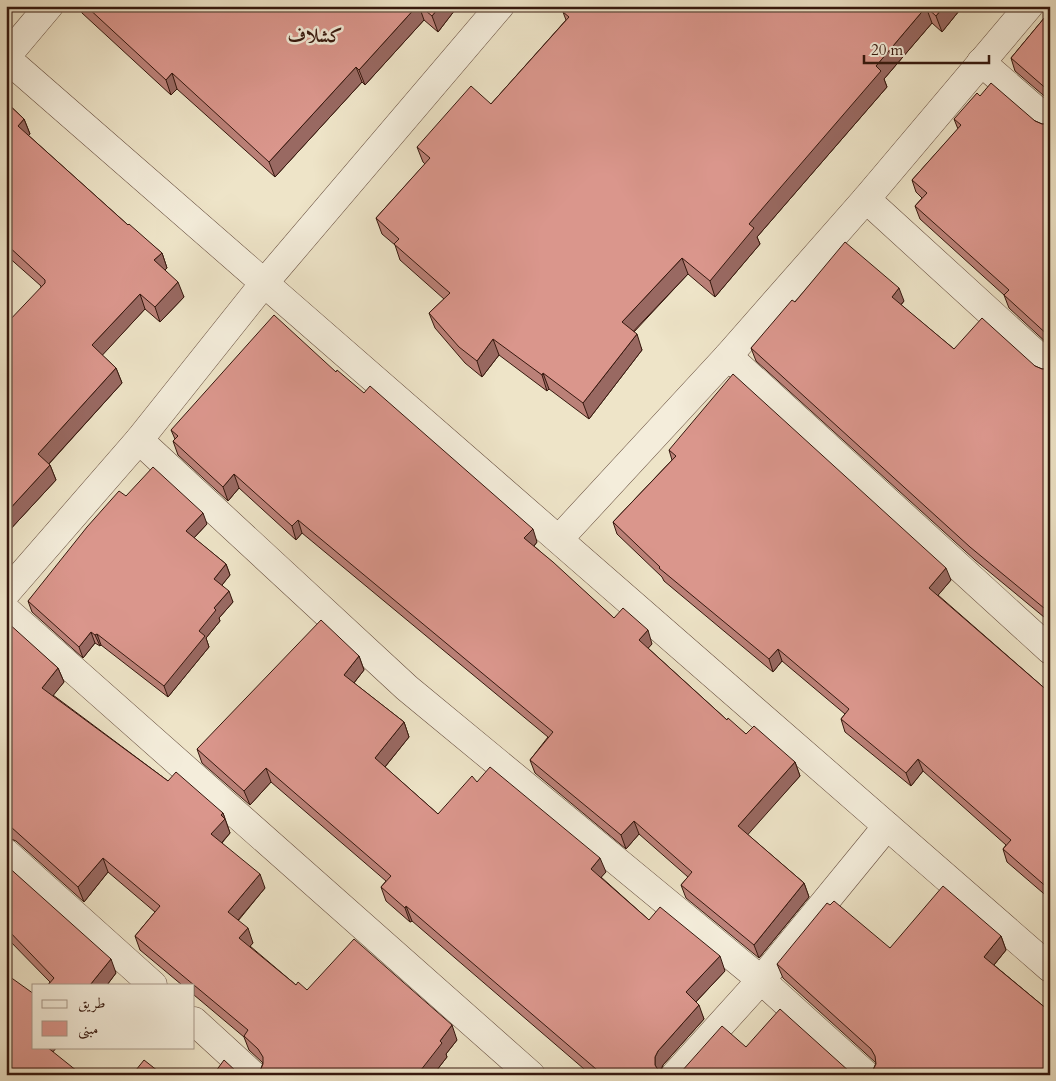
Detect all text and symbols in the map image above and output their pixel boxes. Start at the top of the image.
district label: كشلاف [287,23,343,49]
scale bar [864,32,988,64]
text: 20 m [871,40,903,60]
legend [32,984,195,1048]
text: طريق [78,993,105,1013]
text: مبنى [78,1019,98,1040]

